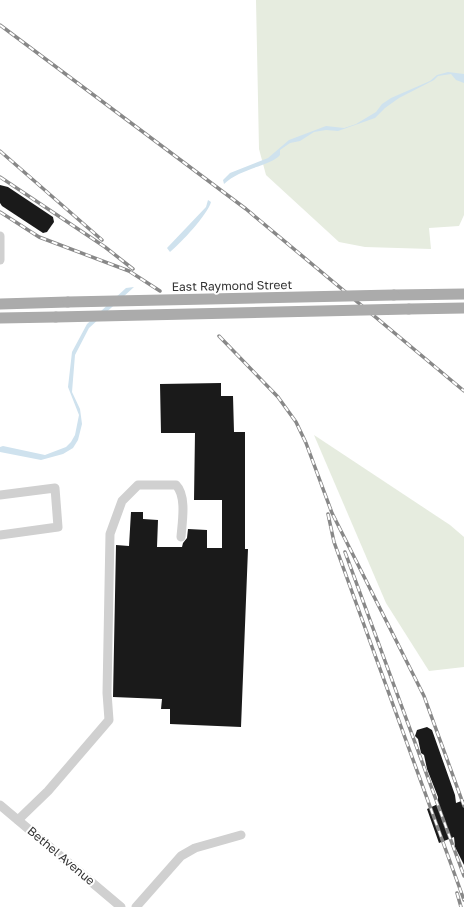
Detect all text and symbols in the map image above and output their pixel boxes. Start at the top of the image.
street label: East Raymond Street [172,277,293,294]
street label: Bethel Avenue [25,823,98,888]

